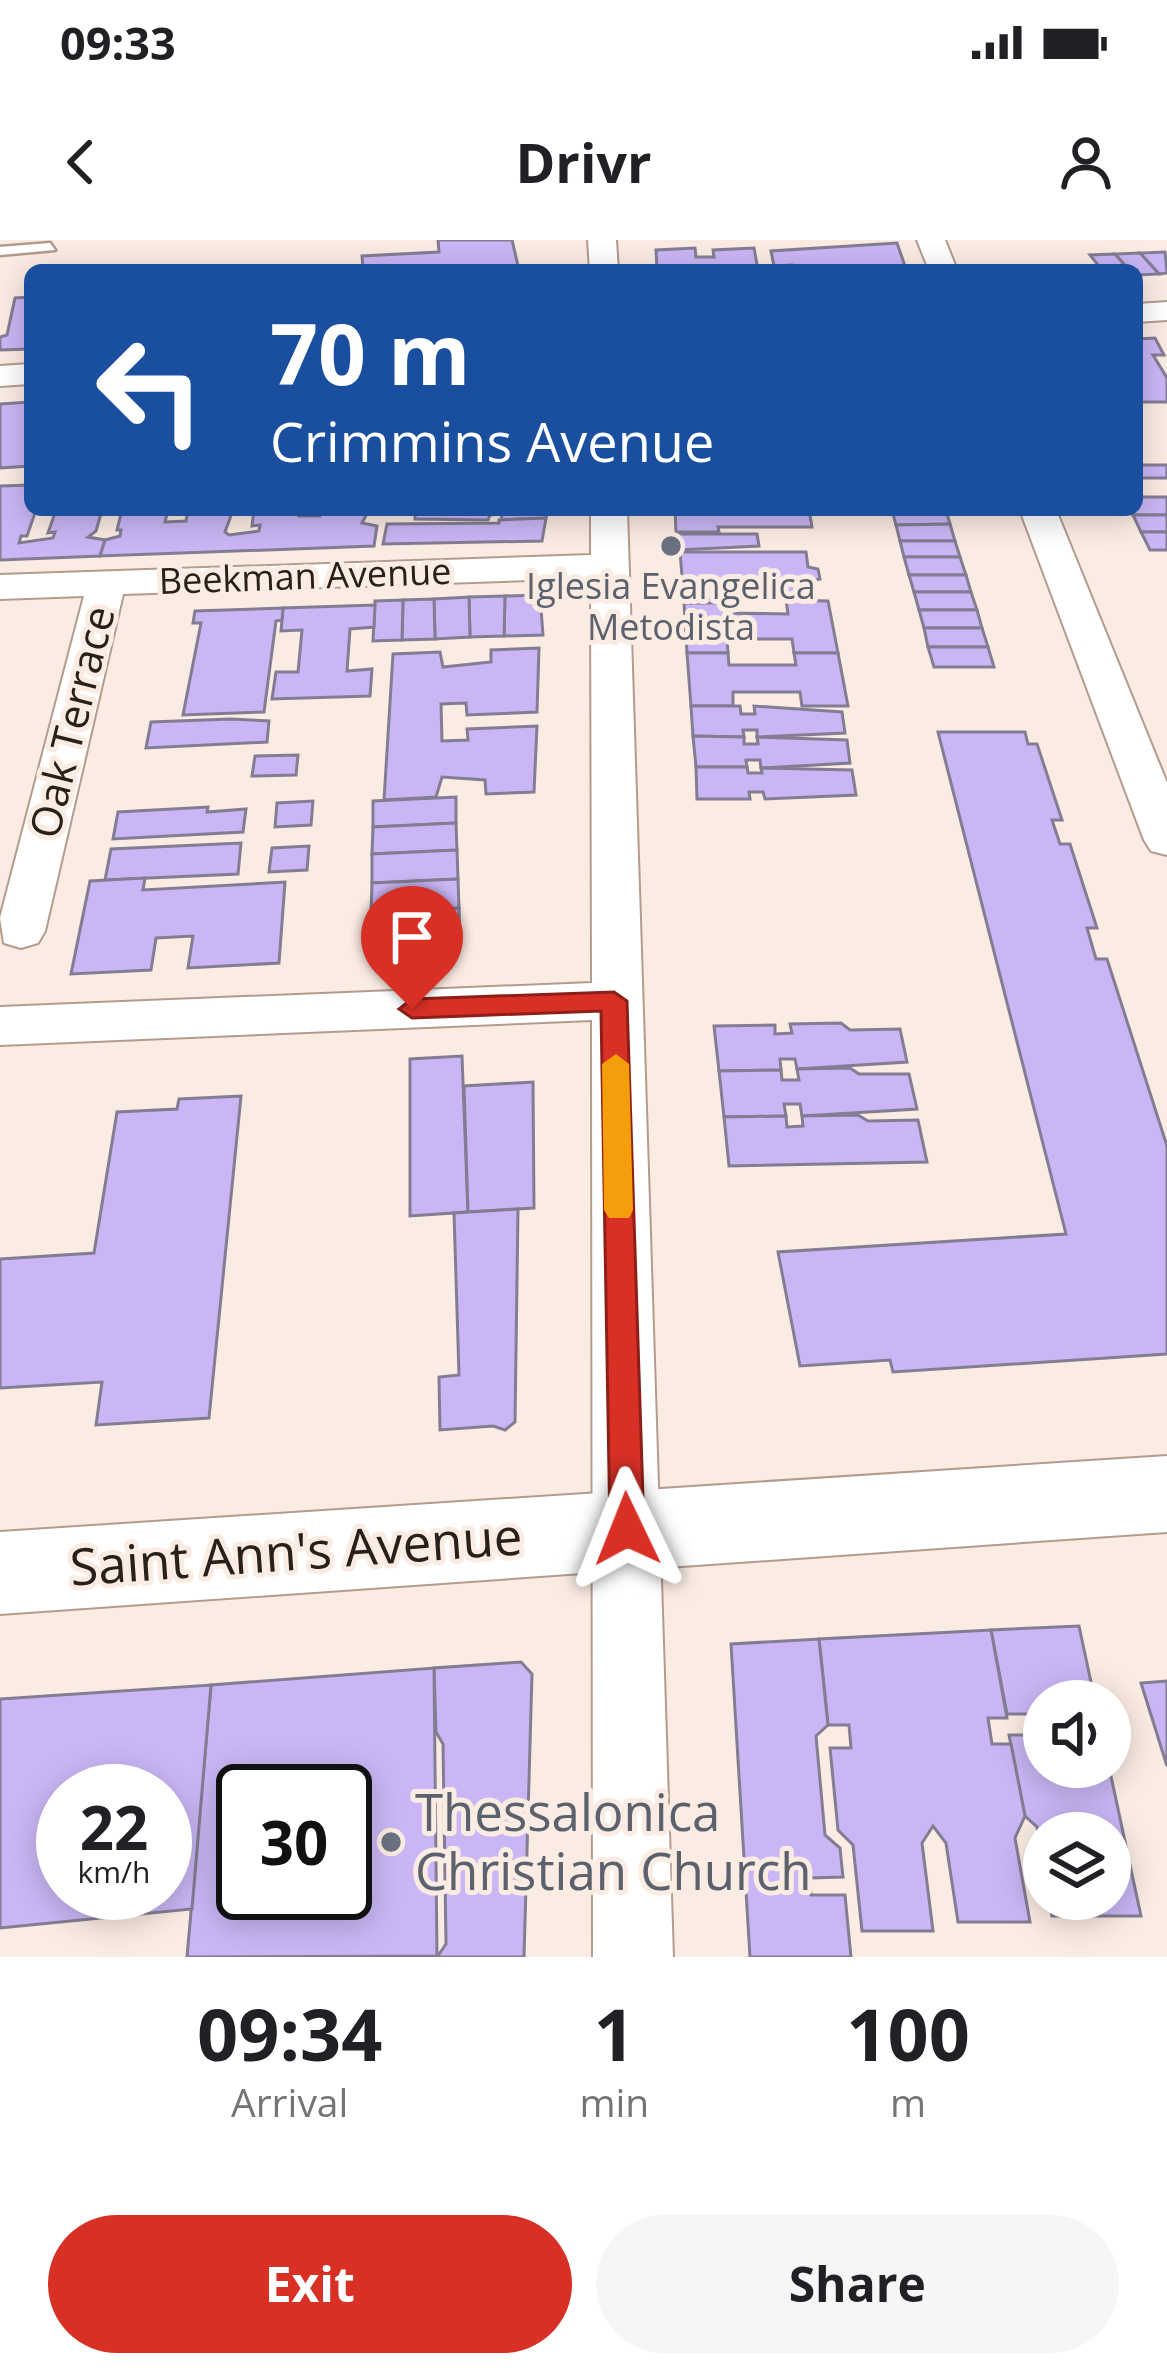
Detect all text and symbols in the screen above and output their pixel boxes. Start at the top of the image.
text: 09:33 [60,12,176,73]
text: Drivr [515,125,652,199]
icon: back [48,129,114,195]
icon: person [1053,129,1119,195]
text: 70 m [270,295,470,410]
icon: left [72,312,228,468]
text: Crimmins Avenue [270,404,714,478]
marker: Iglesia Evangelica Metodista [658,533,684,559]
street label: Beekman Avenue [158,546,452,605]
place label: Iglesia Evangelica Metodista [526,561,816,651]
street label: Oak Terrace [14,600,127,844]
pin [361,886,463,1009]
icon: arrive [379,904,445,970]
position arrow [564,1466,690,1592]
street label: Saint Ann's Avenue [67,1499,524,1601]
map controls [1023,1680,1131,1920]
button: sound [1023,1680,1131,1788]
speed limit sign: 30 [216,1764,372,1920]
place label: Thessalonica Christian Church [415,1776,812,1905]
text: 22 [80,1786,148,1868]
button: layers [1023,1812,1131,1920]
marker: Thessalonica Christian Church [378,1829,404,1855]
text: km/h [78,1851,150,1892]
text: 09:34 [197,1984,382,2082]
text: 1 [594,1984,635,2082]
text: 100 [846,1984,970,2082]
text: Arrival [231,2075,348,2128]
text: min [579,2075,649,2128]
text: m [890,2075,926,2128]
button: Exit [48,2215,572,2353]
button: Share [596,2215,1119,2353]

